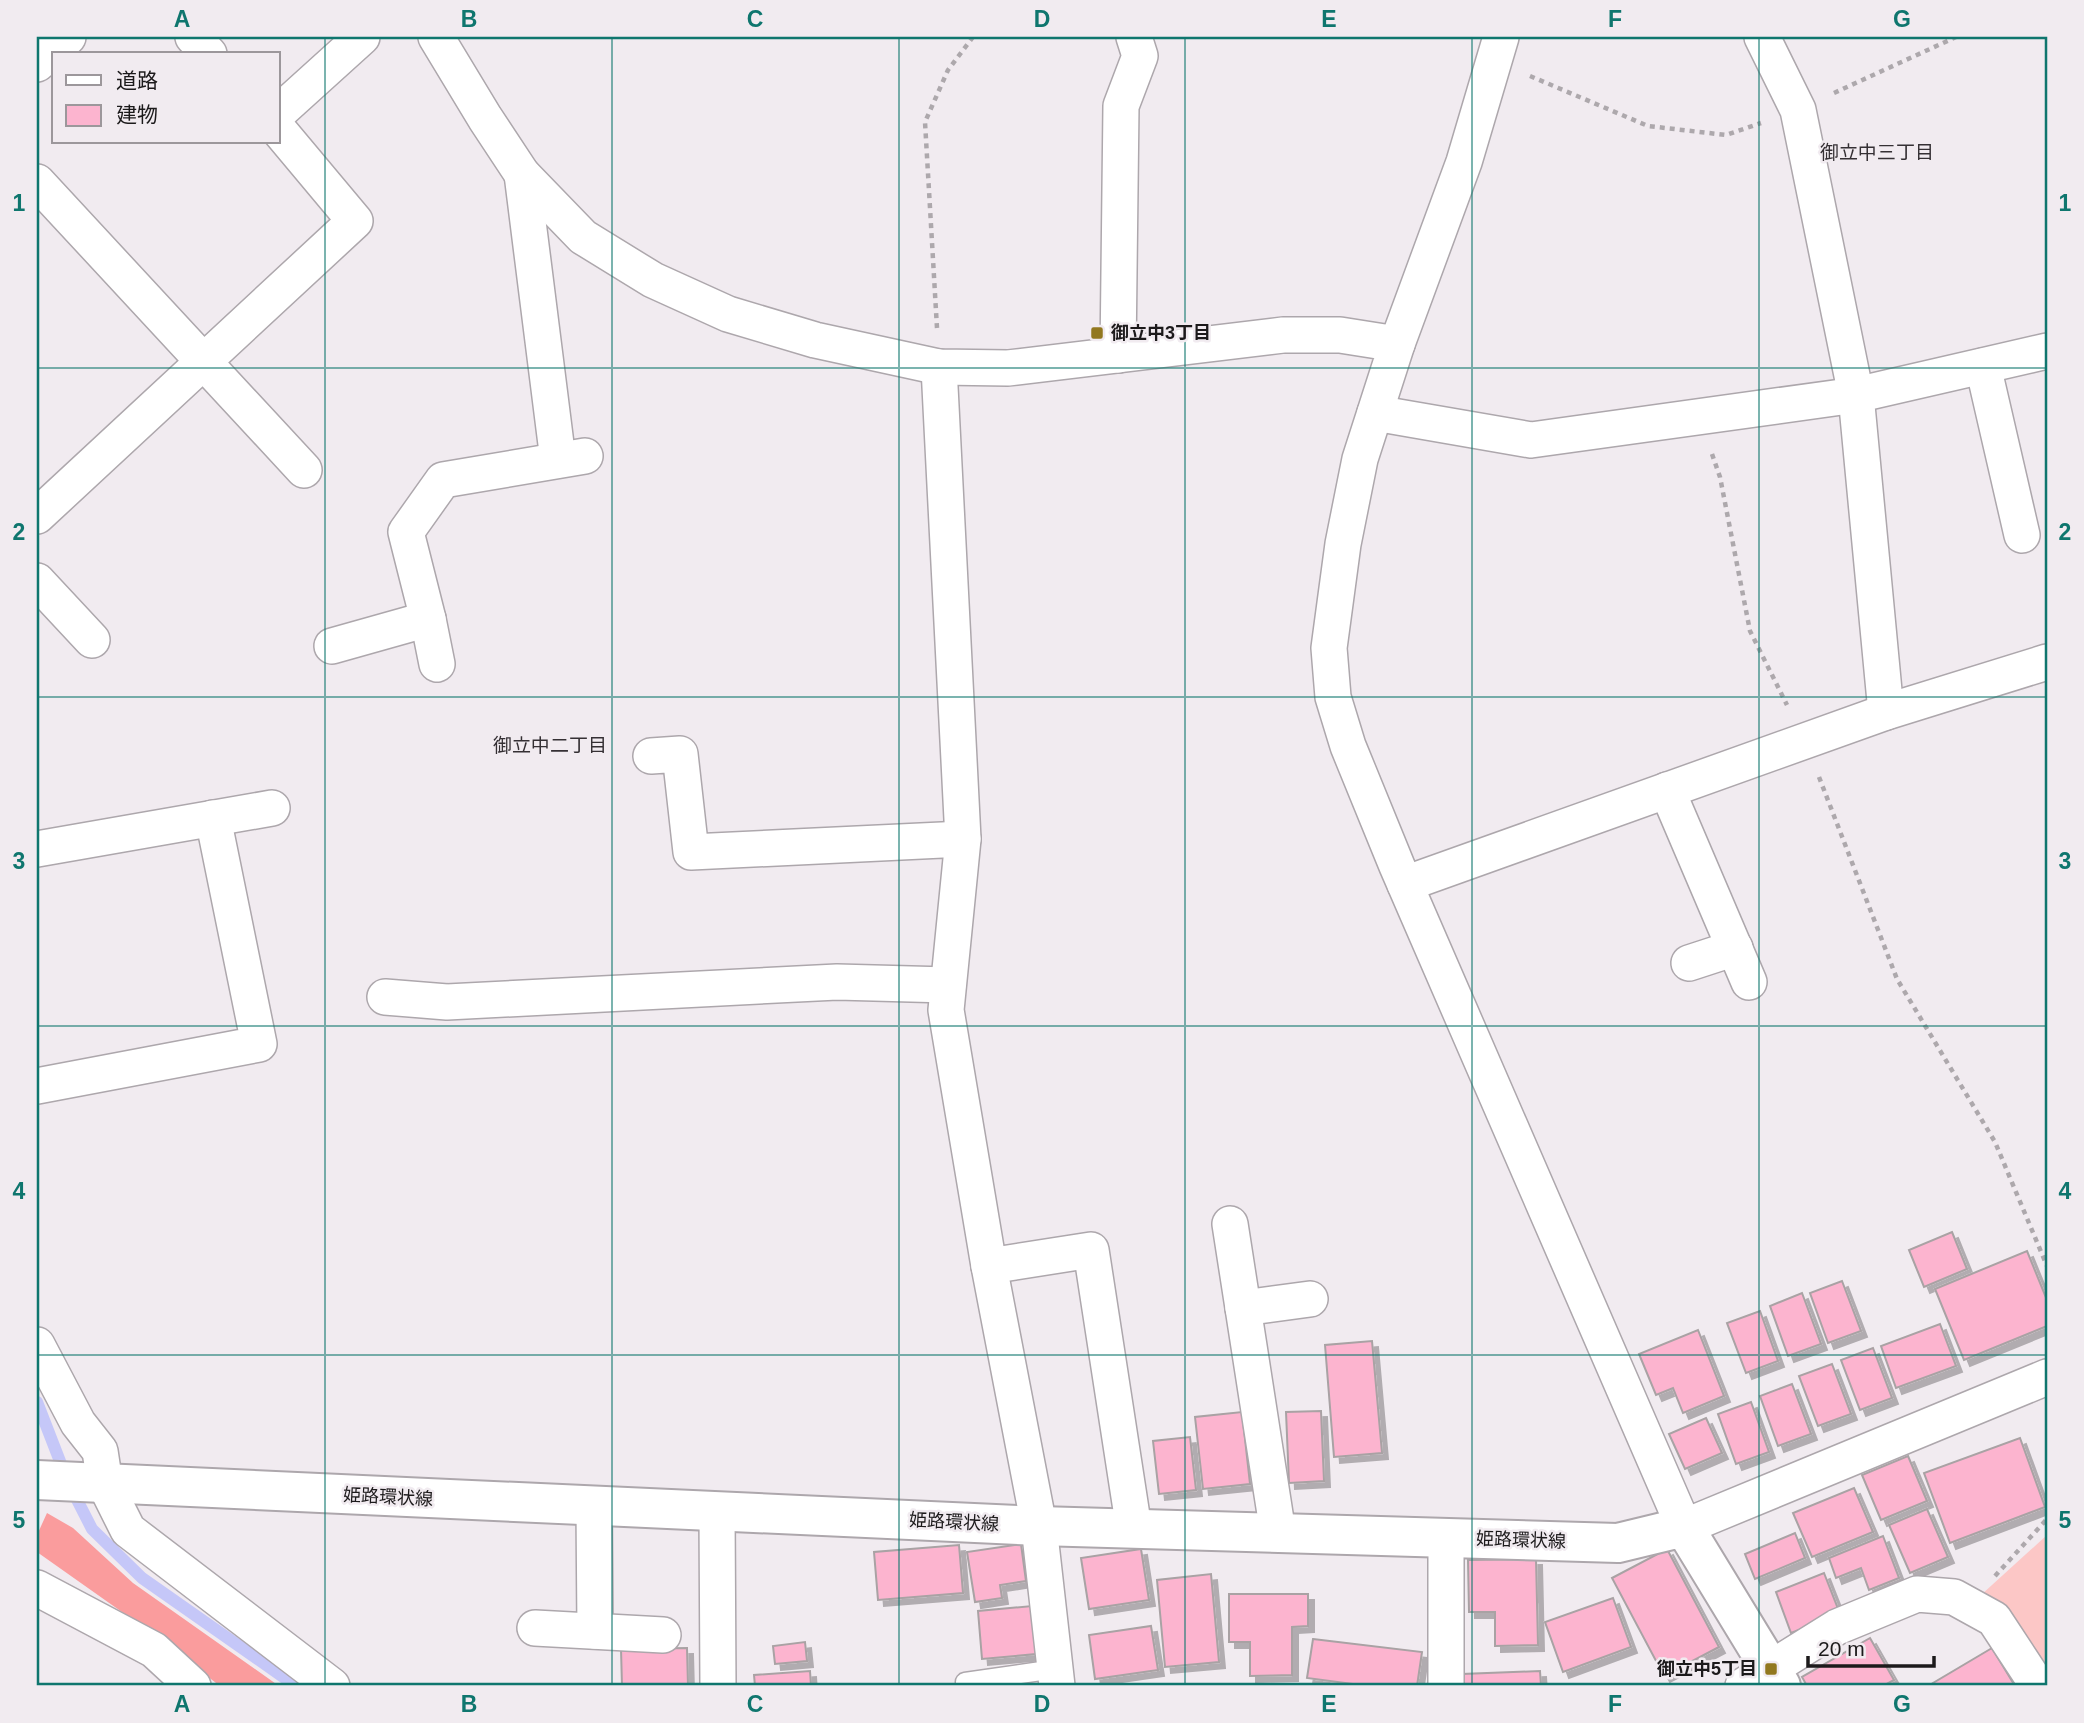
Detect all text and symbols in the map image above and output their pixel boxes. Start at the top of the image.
text: A [174,6,190,32]
text: B [461,6,477,32]
text: C [747,6,763,32]
text: D [1034,6,1050,32]
text: E [1321,6,1337,32]
text: F [1608,6,1622,32]
text: G [1893,6,1911,32]
legend [52,52,280,144]
text: 道路 [116,69,158,92]
text: 建物 [116,103,158,126]
district label: 御立中三丁目 [1820,142,1934,163]
text: 1 [13,190,26,216]
text: 1 [2059,190,2072,216]
place label: 御立中3丁目 [1110,323,1211,343]
marker: 御立中3丁目 [1089,325,1105,341]
text: 2 [13,519,25,545]
text: 2 [2059,519,2071,545]
district label: 御立中二丁目 [493,735,607,756]
text: 3 [13,848,25,874]
text: 3 [2059,848,2071,874]
text: 4 [13,1178,26,1204]
text: 4 [2059,1178,2072,1204]
street label: 姫路環状線 [343,1485,433,1509]
text: 5 [13,1507,26,1533]
text: 5 [2059,1507,2072,1533]
street label: 姫路環状線 [909,1510,999,1534]
street label: 姫路環状線 [1476,1528,1566,1552]
scale bar [1808,1625,1934,1669]
text: 20 m [1818,1637,1865,1660]
place label: 御立中5丁目 [1656,1659,1757,1679]
marker: 御立中5丁目 [1763,1661,1779,1677]
text: A [174,1691,190,1717]
text: B [461,1691,477,1717]
text: C [747,1691,763,1717]
text: D [1034,1691,1050,1717]
text: E [1321,1691,1337,1717]
text: F [1608,1691,1622,1717]
text: G [1893,1691,1911,1717]

